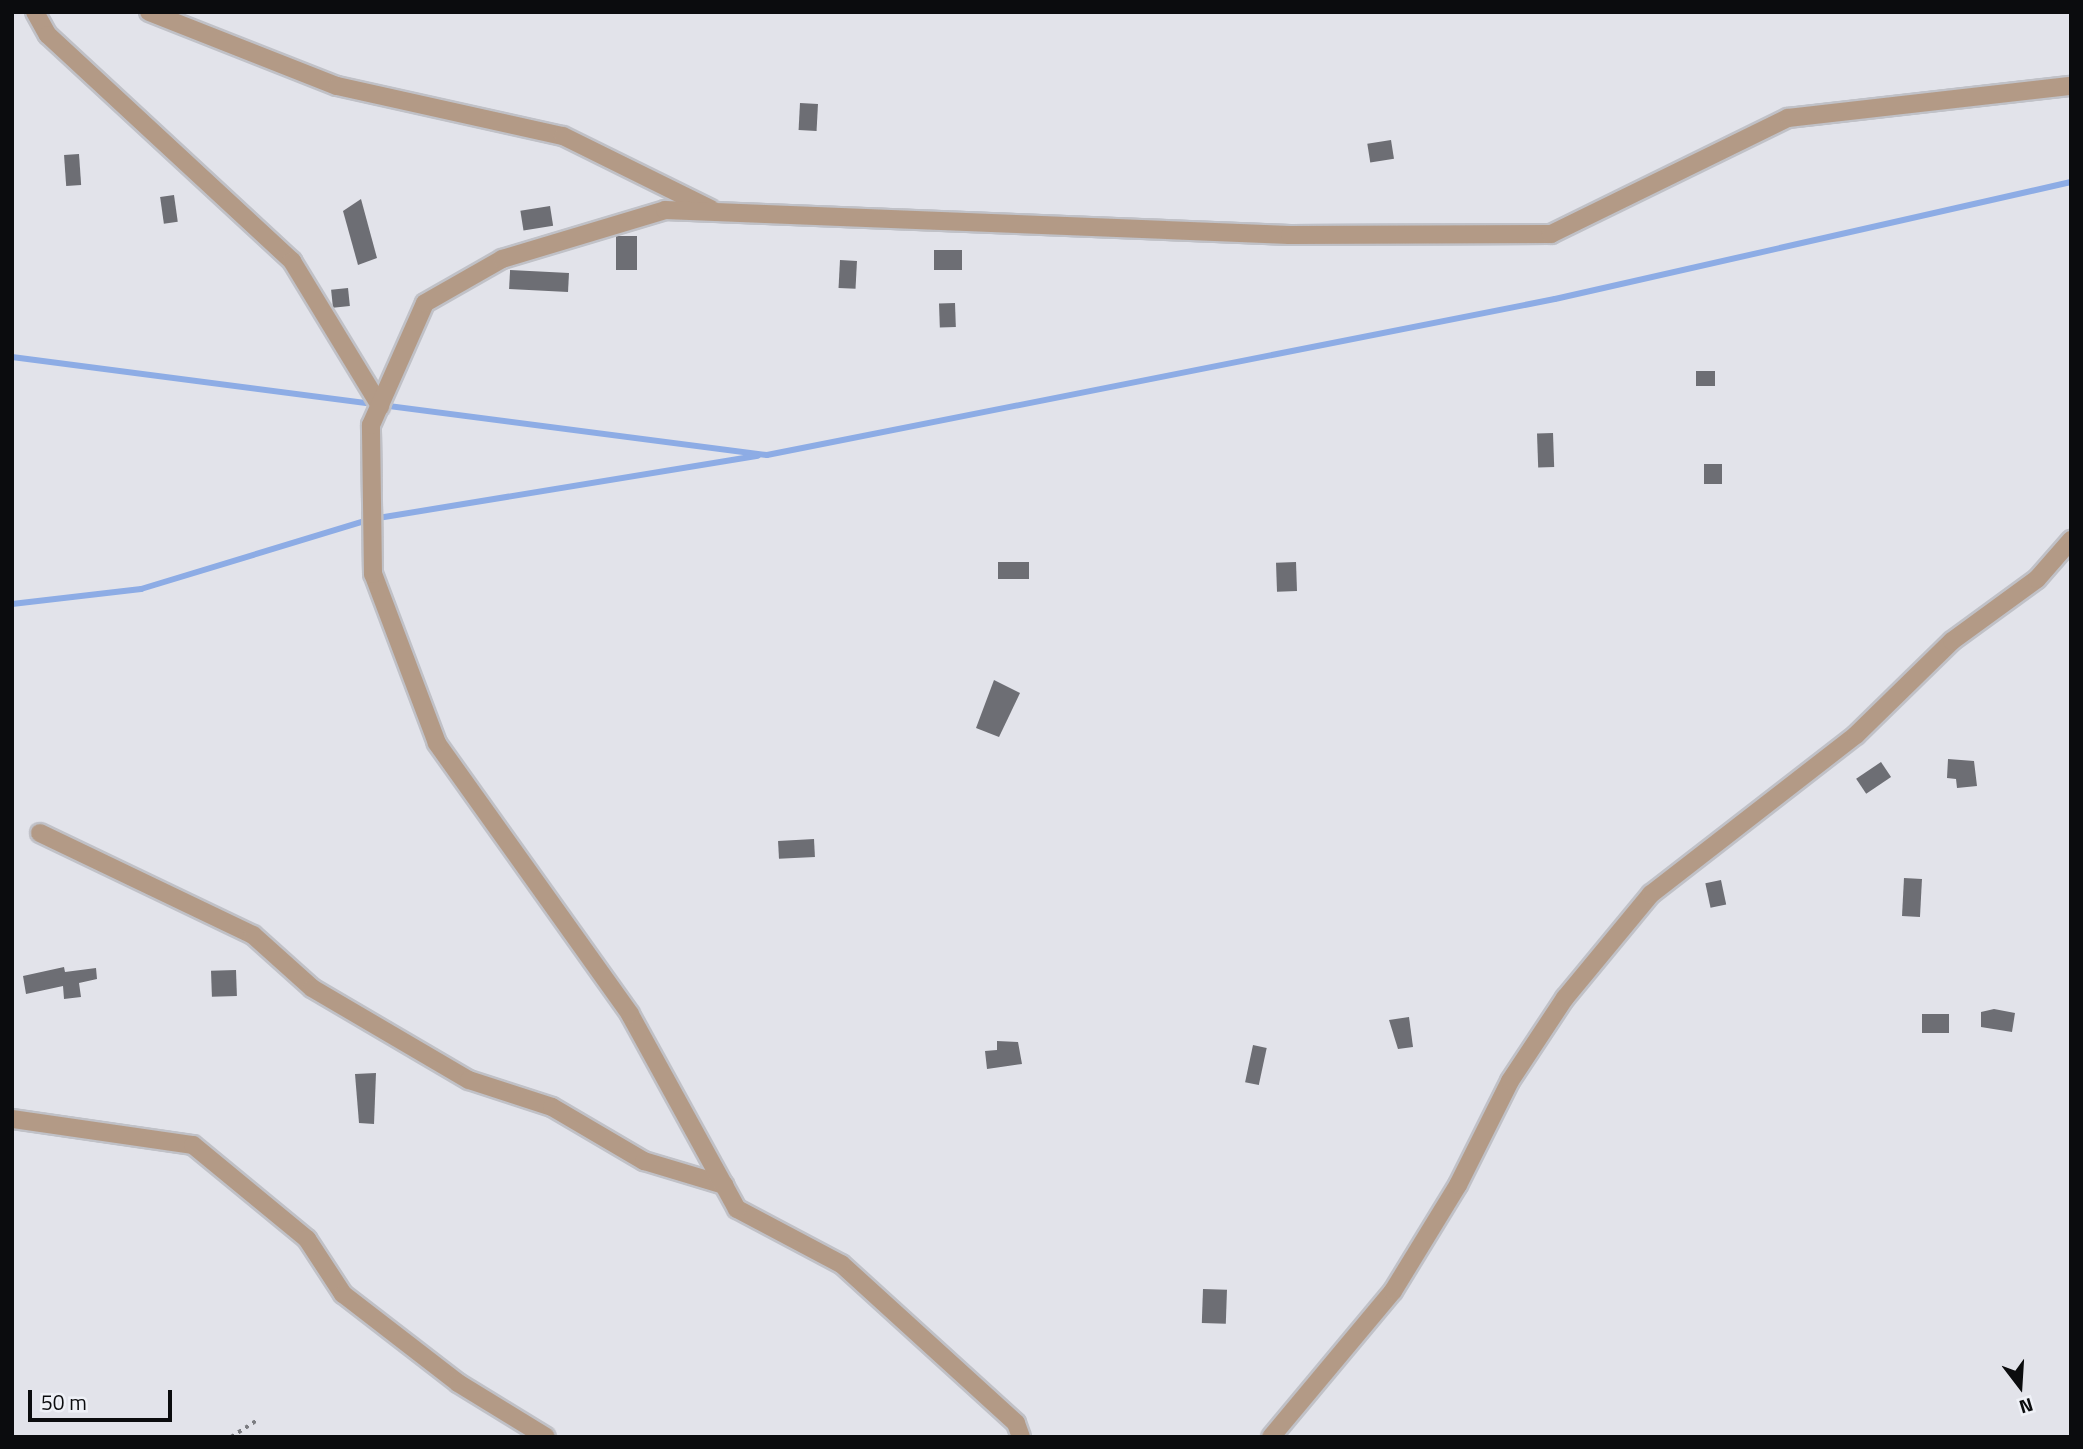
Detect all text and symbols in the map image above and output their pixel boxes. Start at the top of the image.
north arrow [1985,1351,2055,1421]
scale bar [32,1376,175,1420]
text: 50 m [41,1386,87,1418]
text: N [2016,1391,2037,1422]

